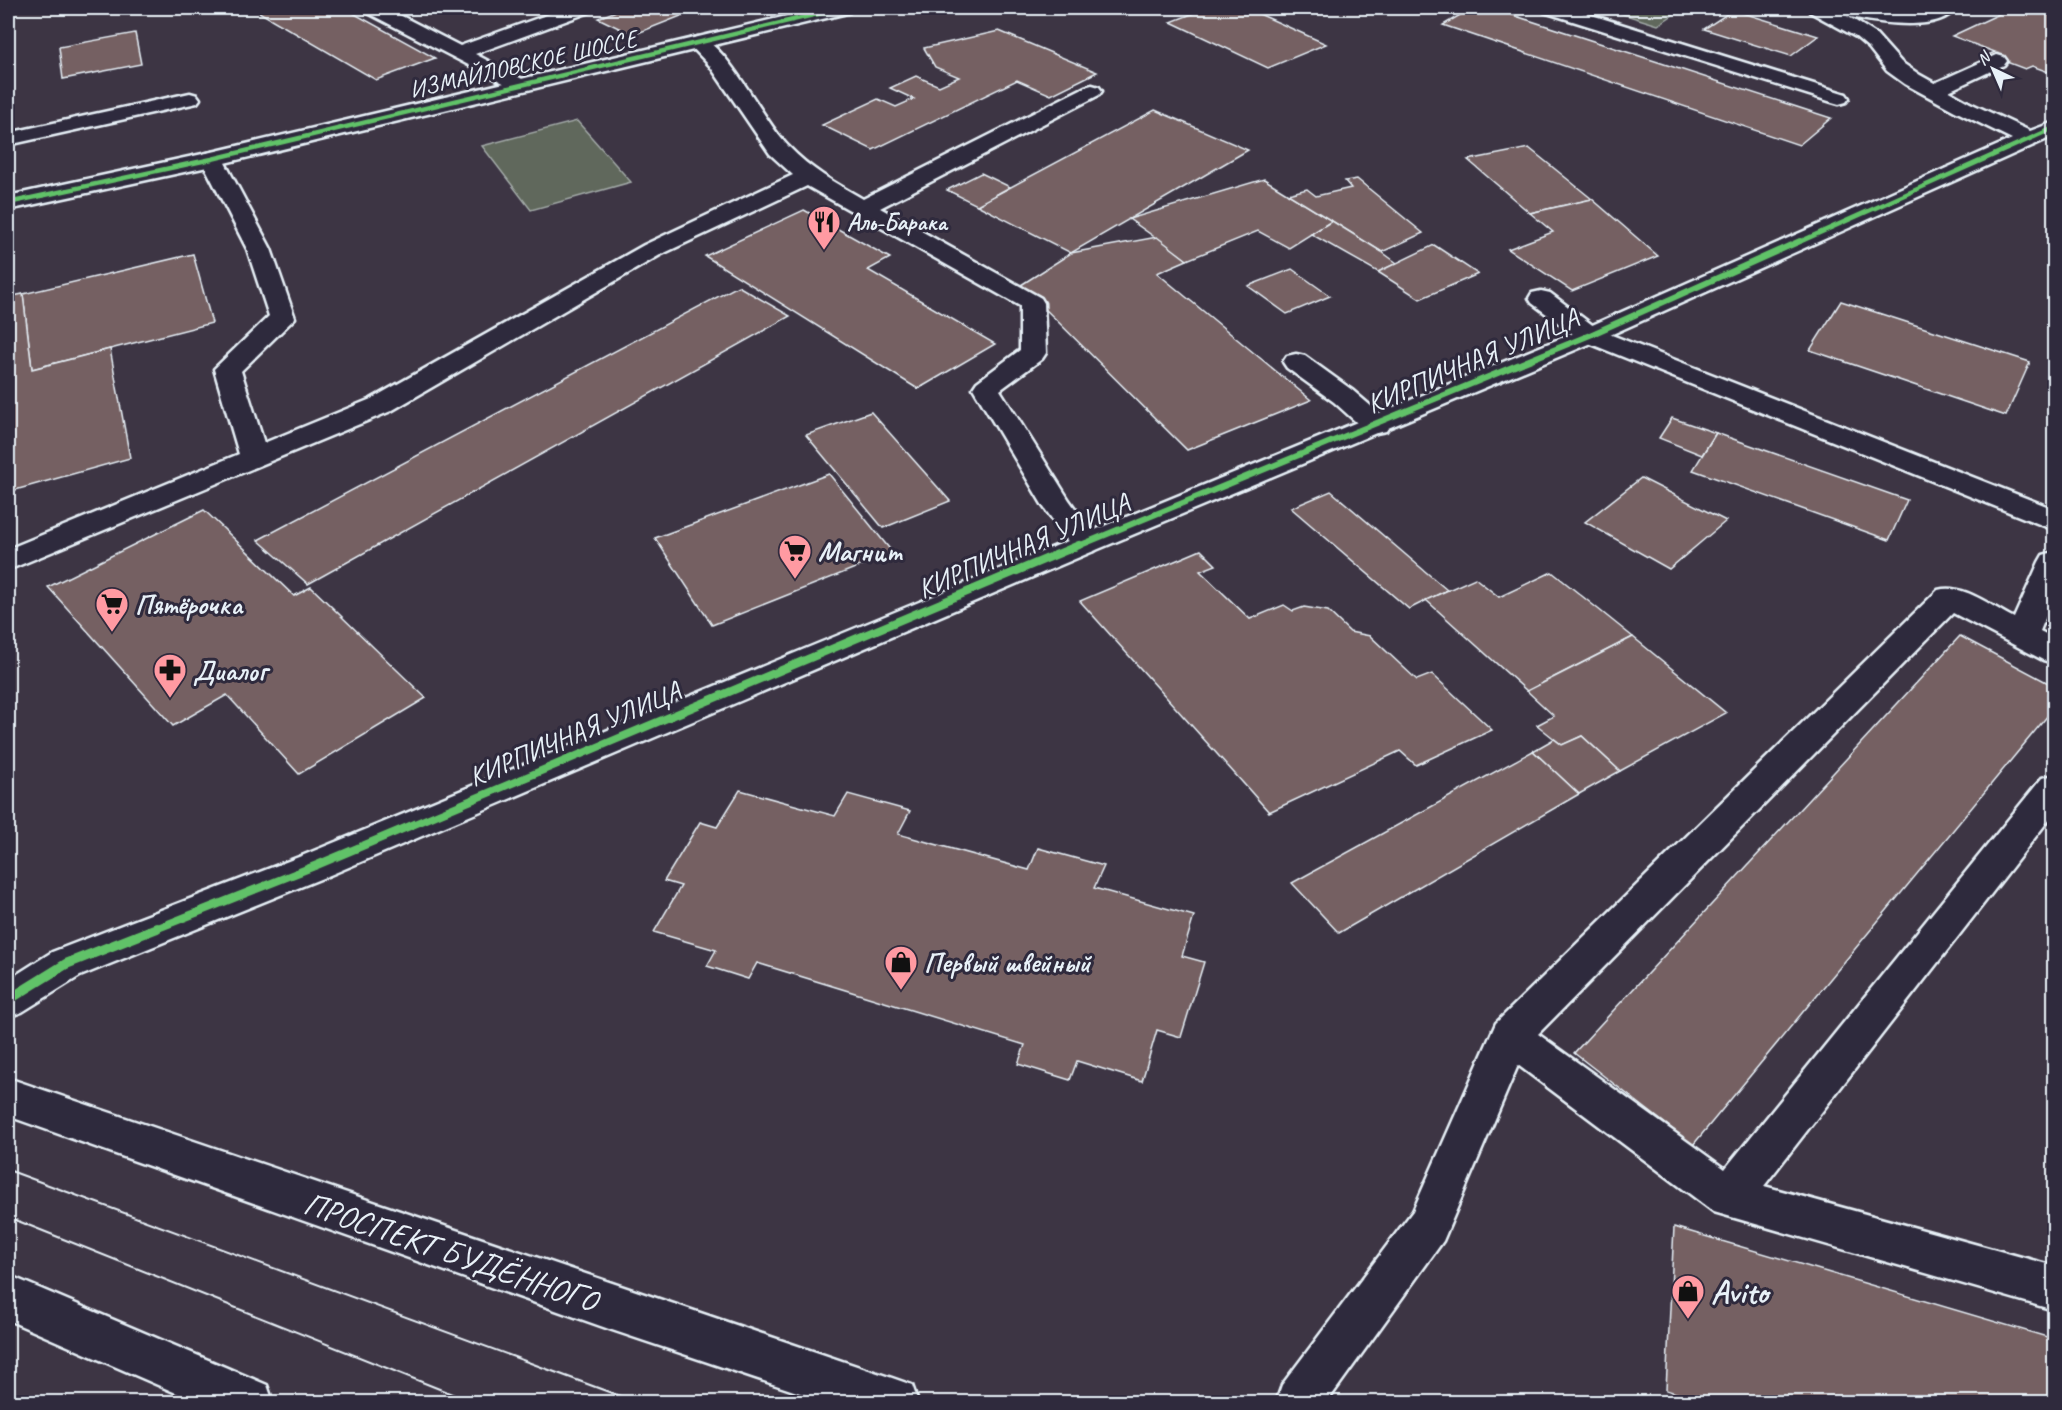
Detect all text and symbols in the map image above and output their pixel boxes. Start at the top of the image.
street label: ИЗМАЙЛОВСКОЕ ШОССЕ [406,23,642,105]
north arrow [1963,39,2023,99]
text: N [1973,46,1996,70]
restaurant icon: Аль-Барака [806,204,842,251]
place label: Аль-Барака [847,207,949,237]
street label: КИРПИЧНАЯ УЛИЦА [1361,299,1585,421]
street label: КИРПИЧНАЯ УЛИЦА [912,484,1136,606]
supermarket icon: Магнит [777,533,813,580]
place label: Магнит [818,534,904,569]
supermarket icon: Пятёрочка [94,586,130,633]
place label: Пятёрочка [135,587,244,622]
pharmacy icon: Диалог [152,652,188,699]
place label: Диалог [193,653,271,688]
street label: КИРПИЧНАЯ УЛИЦА [463,672,687,794]
shop icon: Первый швейный [883,944,919,991]
place label: Первый швейный [924,945,1093,980]
street label: ПРОСПЕКТ БУДЁННОГО [299,1182,606,1323]
place label: Avito [1711,1271,1771,1313]
shop icon: Avito [1670,1273,1706,1320]

